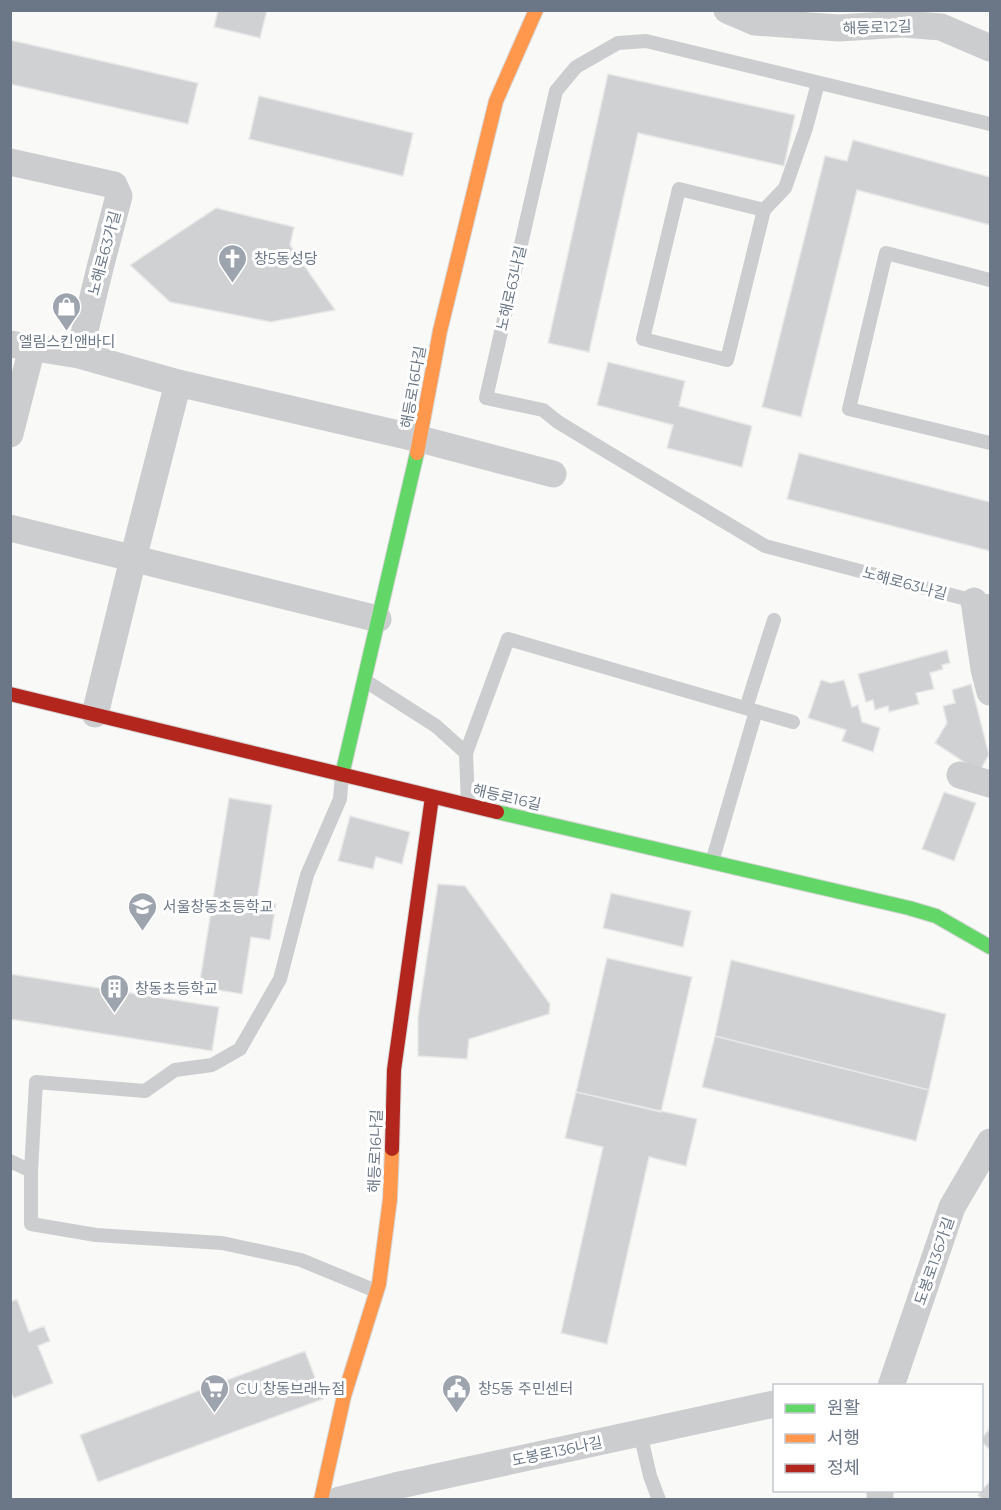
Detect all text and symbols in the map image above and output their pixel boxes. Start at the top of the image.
street label: 해등로12길 [842,16,912,38]
street label: 노해로63가길 [84,209,124,297]
church icon: 창5동성당 [217,242,249,284]
street label: 노해로63나길 [492,244,530,332]
place label: 창5동성당 [254,249,318,268]
shop icon: 엘림스킨앤바디 [51,290,83,332]
place label: 엘림스킨앤바디 [19,332,115,351]
street label: 해등로16다길 [396,344,430,430]
street label: 노해로63나길 [861,563,949,603]
street label: 해등로16길 [471,780,543,814]
school or university icon: 서울창동초등학교 [126,890,158,932]
place label: 서울창동초등학교 [163,897,273,916]
building icon: 창동초등학교 [98,972,130,1014]
place label: 창동초등학교 [135,979,218,998]
street label: 해등로16나길 [364,1109,386,1193]
street label: 도봉로136가길 [910,1214,958,1308]
supermarket icon: CU 창동브래뉴점 [199,1372,231,1414]
public building icon: 창5동 주민센터 [441,1372,473,1414]
place label: CU 창동브래뉴점 [236,1379,345,1398]
place label: 창5동 주민센터 [478,1379,573,1398]
legend [773,1384,983,1492]
text: 원활 [827,1397,860,1419]
text: 서행 [827,1427,860,1449]
street label: 도봉로136나길 [510,1432,604,1470]
text: 정체 [827,1457,860,1479]

